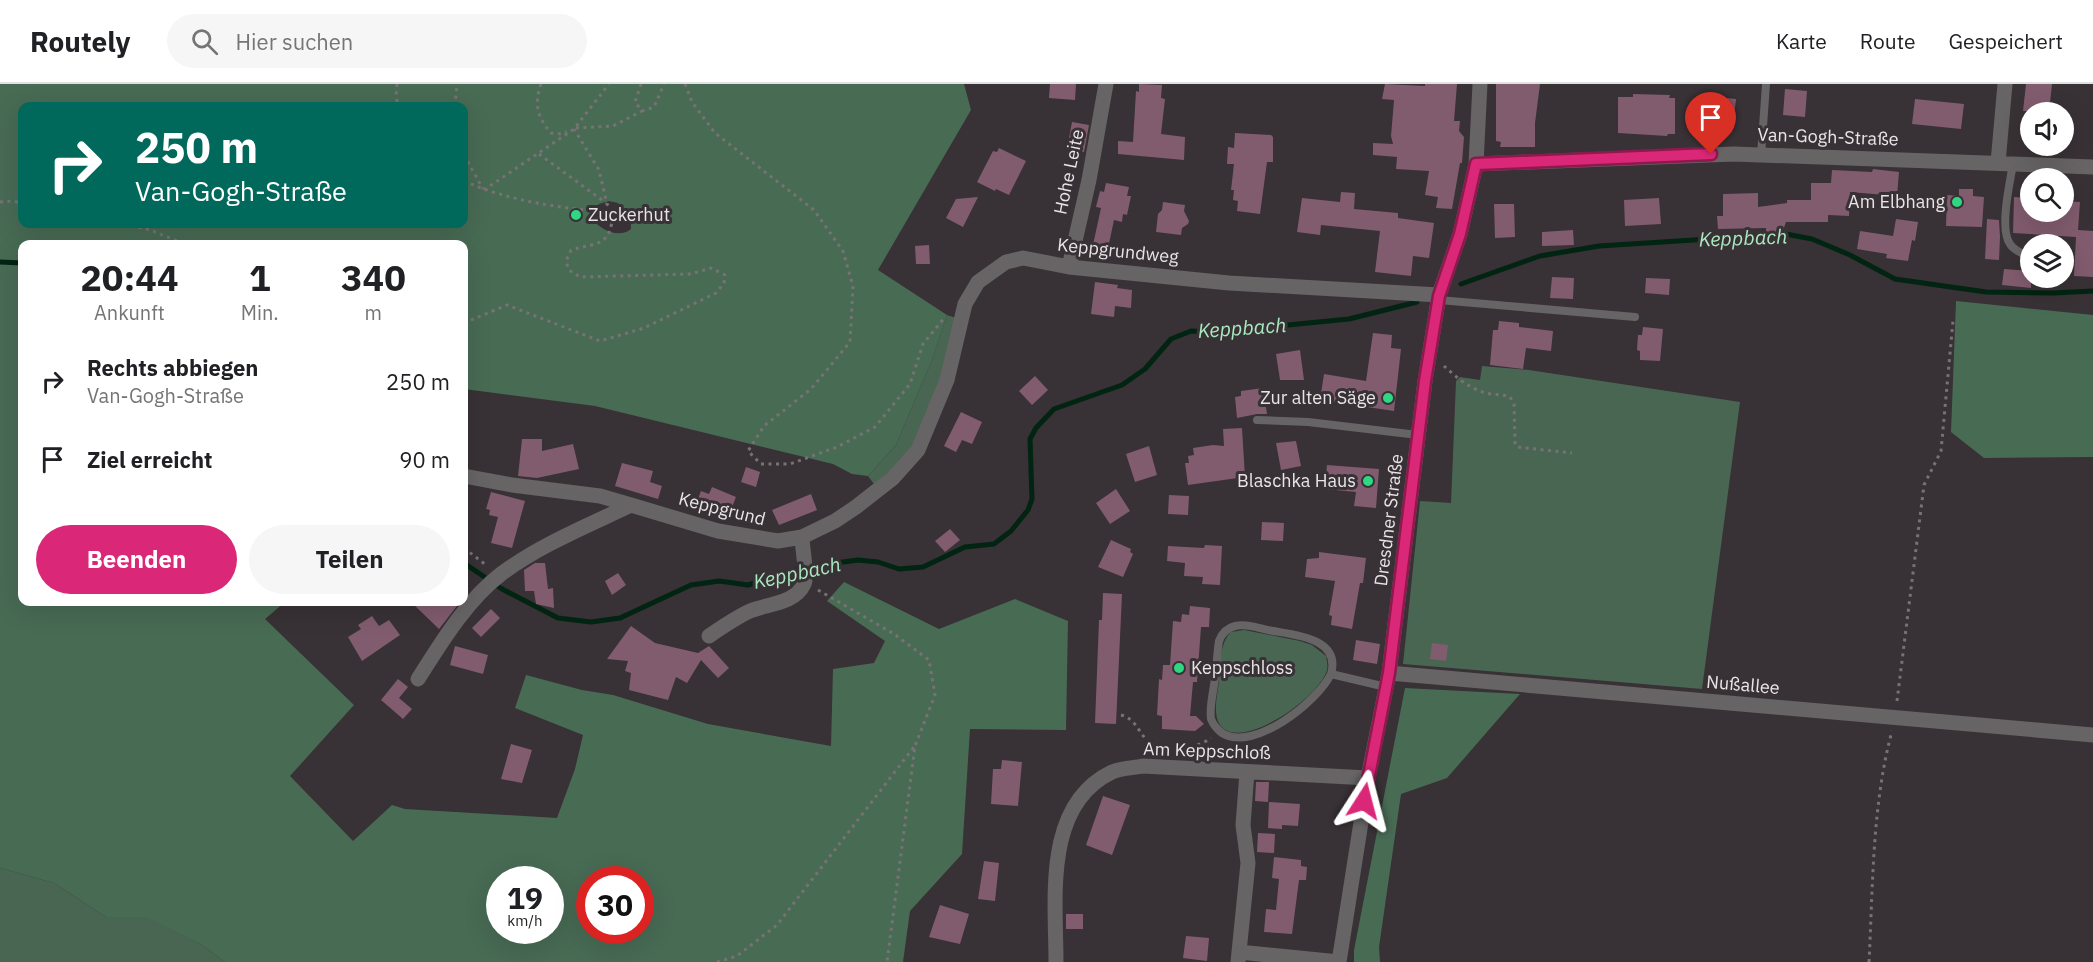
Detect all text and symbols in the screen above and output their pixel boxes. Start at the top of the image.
search box [167,14,587,68]
text: Routely [30,23,131,60]
icon: search [188,25,221,58]
text: Hier suchen [236,27,353,56]
text: Karte [1776,27,1827,55]
text: Route [1860,27,1916,55]
text: Gespeichert [1949,27,2063,55]
pin [1685,92,1736,154]
icon: arrive [1694,101,1727,134]
map controls [2020,102,2074,288]
button: sound [2020,102,2074,156]
text: 250 m [135,120,258,175]
street label: Van-Gogh-Straße [1757,123,1899,150]
icon: right [36,126,114,204]
street label: Hohe Leite [1048,127,1089,217]
button: search [2020,168,2074,222]
text: Van-Gogh-Straße [135,173,347,208]
place label: Am Elbhang [1848,190,1945,213]
marker: Am Elbhang [1950,195,1964,209]
place label: Zuckerhut [588,203,670,226]
marker: Zuckerhut [569,208,583,222]
water label: Keppbach [1698,222,1788,253]
street label: Keppgrundweg [1056,233,1180,268]
button: layers [2020,234,2074,288]
text: 20:44 [80,254,178,301]
text: 1 [249,254,271,301]
text: 340 [341,254,406,301]
text: Ankunft [94,299,165,326]
text: Min. [241,299,279,326]
text: m [365,299,382,326]
water label: Keppbach [1197,311,1287,344]
text: Rechts abbiegen [87,353,258,382]
icon: right [36,365,69,398]
text: 250 m [386,367,450,396]
text: Van-Gogh-Straße [87,382,244,409]
place label: Zur alten Säge [1260,386,1376,409]
marker: Zur alten Säge [1381,391,1395,405]
icon: arrive [36,443,69,476]
text: Ziel erreicht [87,445,212,474]
text: 90 m [399,445,450,474]
street label: Dresdner Straße [1369,452,1408,587]
place label: Blaschka Haus [1237,469,1356,492]
marker: Blaschka Haus [1361,474,1375,488]
street label: Keppgrund [676,487,768,530]
button: Beenden [36,525,237,594]
button: Teilen [249,525,450,594]
water label: Keppbach [751,550,843,595]
place label: Keppschloss [1191,656,1293,679]
marker: Keppschloss [1172,661,1186,675]
street label: Nußallee [1705,670,1781,699]
street label: Am Keppschloß [1143,737,1272,764]
position arrow [1332,769,1396,833]
speed limit sign: 30 [576,866,654,944]
text: 19 [507,878,543,917]
text: km/h [507,911,543,930]

